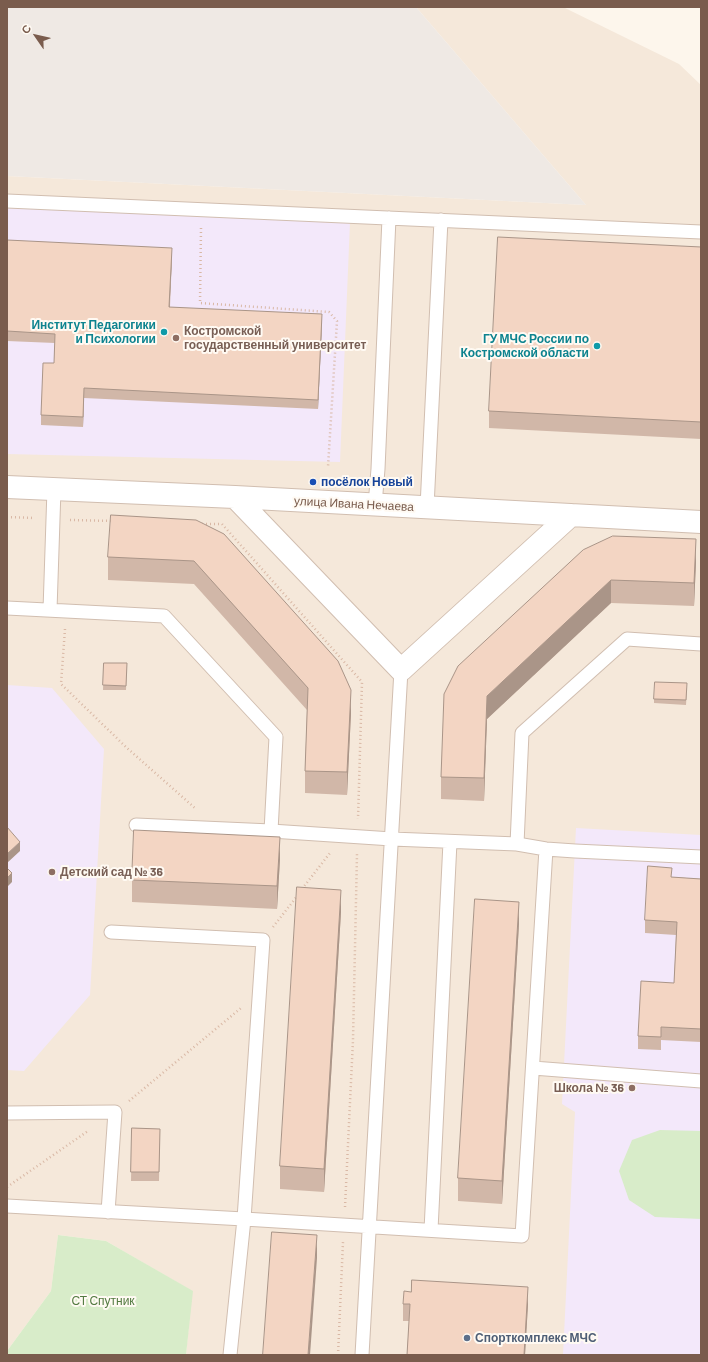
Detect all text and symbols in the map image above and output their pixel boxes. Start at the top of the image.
north arrow [16,16,56,56]
text: С [18,22,33,36]
place label: Институт Педагогики и Психологии [31,318,156,346]
place label: Костромской государственный университет [184,324,366,352]
marker: Институт Педагогики и Психологии [159,327,169,337]
place label: ГУ МЧС России по Костромской области [460,332,589,360]
marker: Костромской государственный университет [171,333,181,343]
marker: ГУ МЧС России по Костромской области [592,341,602,351]
place label: посёлок Новый [321,475,413,489]
marker: посёлок Новый [308,477,318,487]
street label: улица Ивана Нечаева [294,494,414,514]
place label: Детский сад № 36 [60,865,163,879]
marker: Детский сад № 36 [47,867,57,877]
place label: Школа № 36 [554,1081,624,1095]
marker: Школа № 36 [627,1083,637,1093]
park label: СТ Спутник [71,1294,135,1308]
place label: Спорткомплекс МЧС [475,1331,597,1345]
marker: Спорткомплекс МЧС [462,1333,472,1343]

